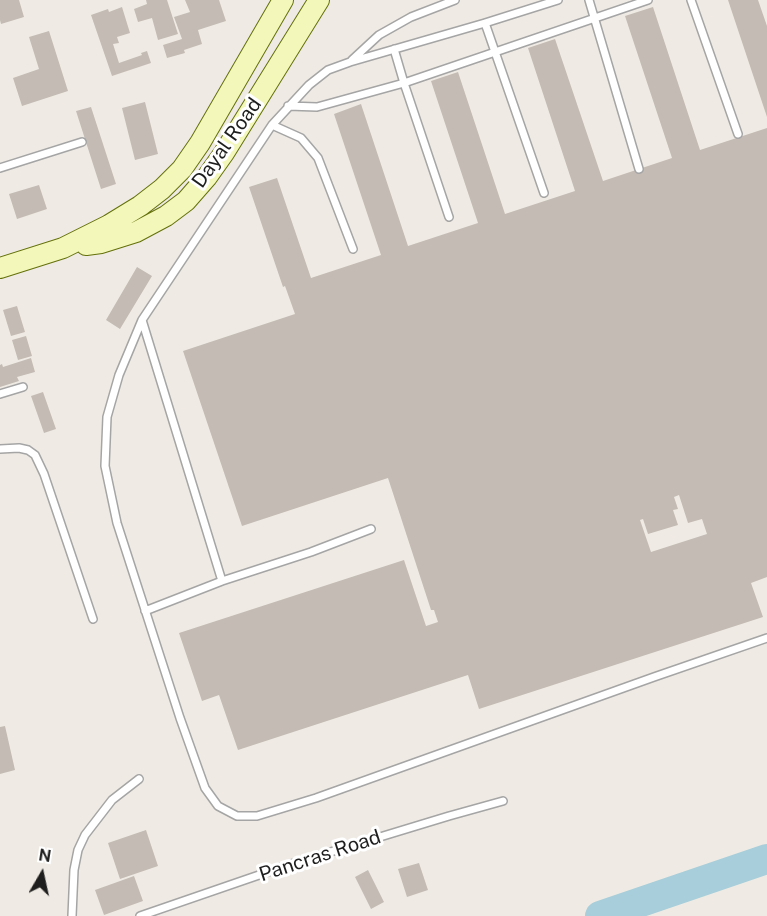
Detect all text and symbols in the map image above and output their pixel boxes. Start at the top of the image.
street label: Dayal Road [187,93,267,193]
street label: Pancras Road [256,825,384,887]
north arrow [12,844,72,904]
text: N [37,845,53,866]

